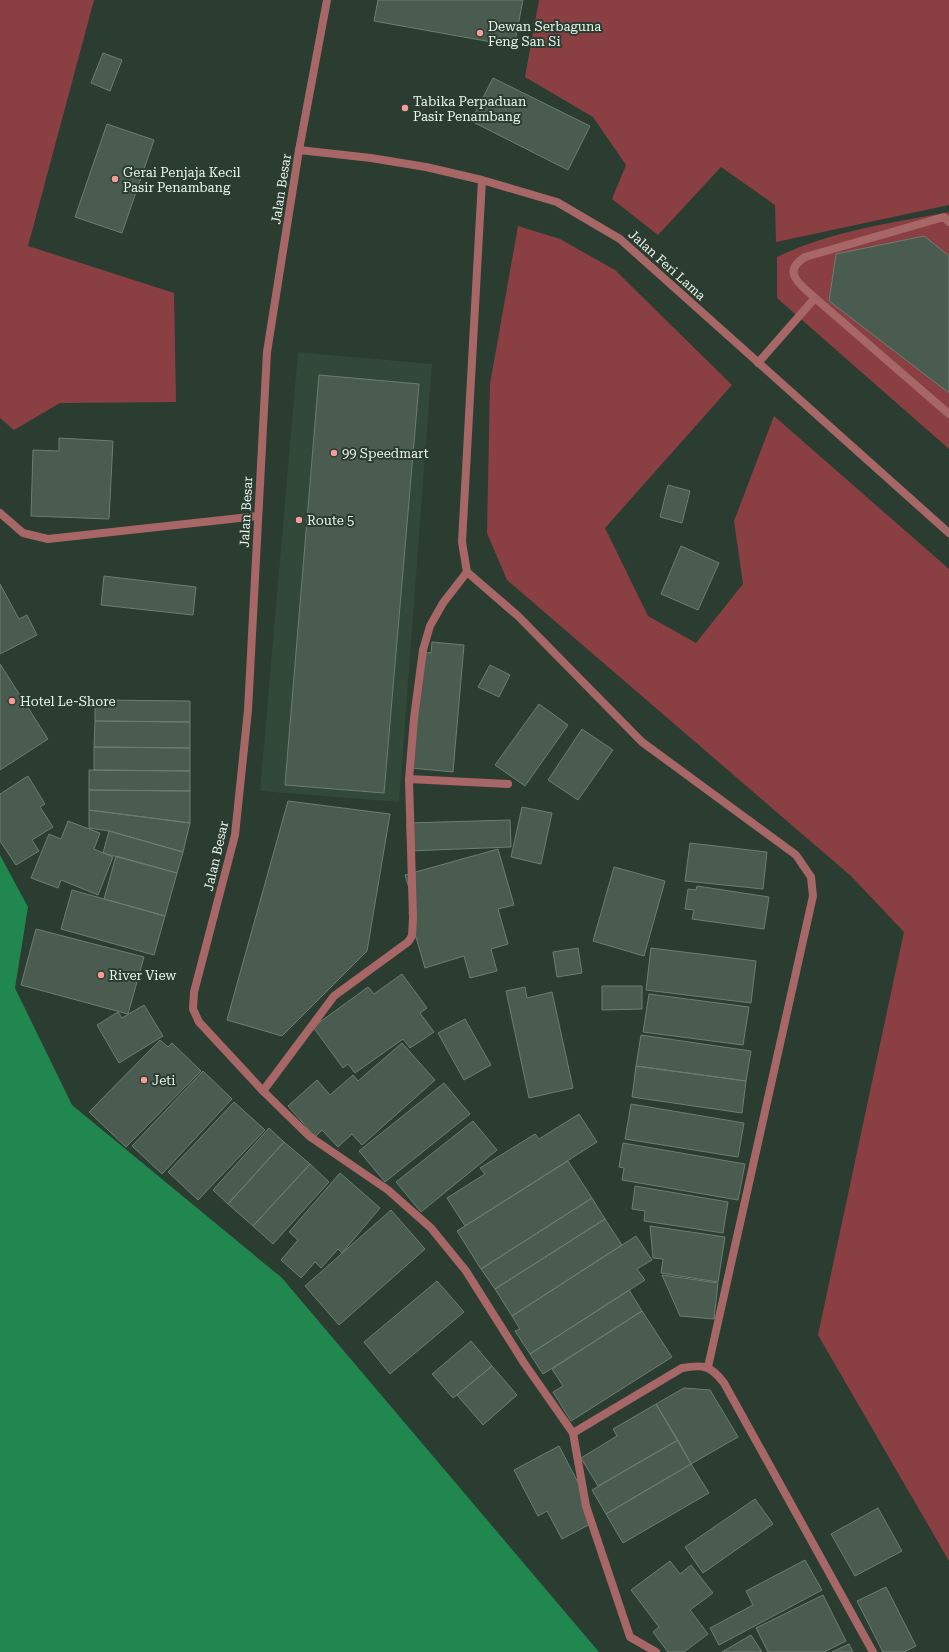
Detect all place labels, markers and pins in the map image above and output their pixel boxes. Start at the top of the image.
place label: Dewan Serbaguna Feng San Si [488,19,601,49]
marker: Dewan Serbaguna Feng San Si [475,28,485,38]
place label: Tabika Perpaduan Pasir Penambang [413,94,527,124]
marker: Tabika Perpaduan Pasir Penambang [400,103,410,113]
place label: Gerai Penjaja Kecil Pasir Penambang [123,165,241,195]
marker: Gerai Penjaja Kecil Pasir Penambang [110,174,120,184]
place label: 99 Speedmart [342,446,429,461]
marker: 99 Speedmart [329,448,339,458]
place label: Route 5 [307,513,354,528]
marker: Route 5 [294,515,304,525]
place label: Hotel Le-Shore [20,694,116,709]
marker: Hotel Le-Shore [7,696,17,706]
place label: River View [109,968,176,983]
marker: River View [96,970,106,980]
place label: Jeti [152,1073,175,1088]
marker: Jeti [139,1075,149,1085]

